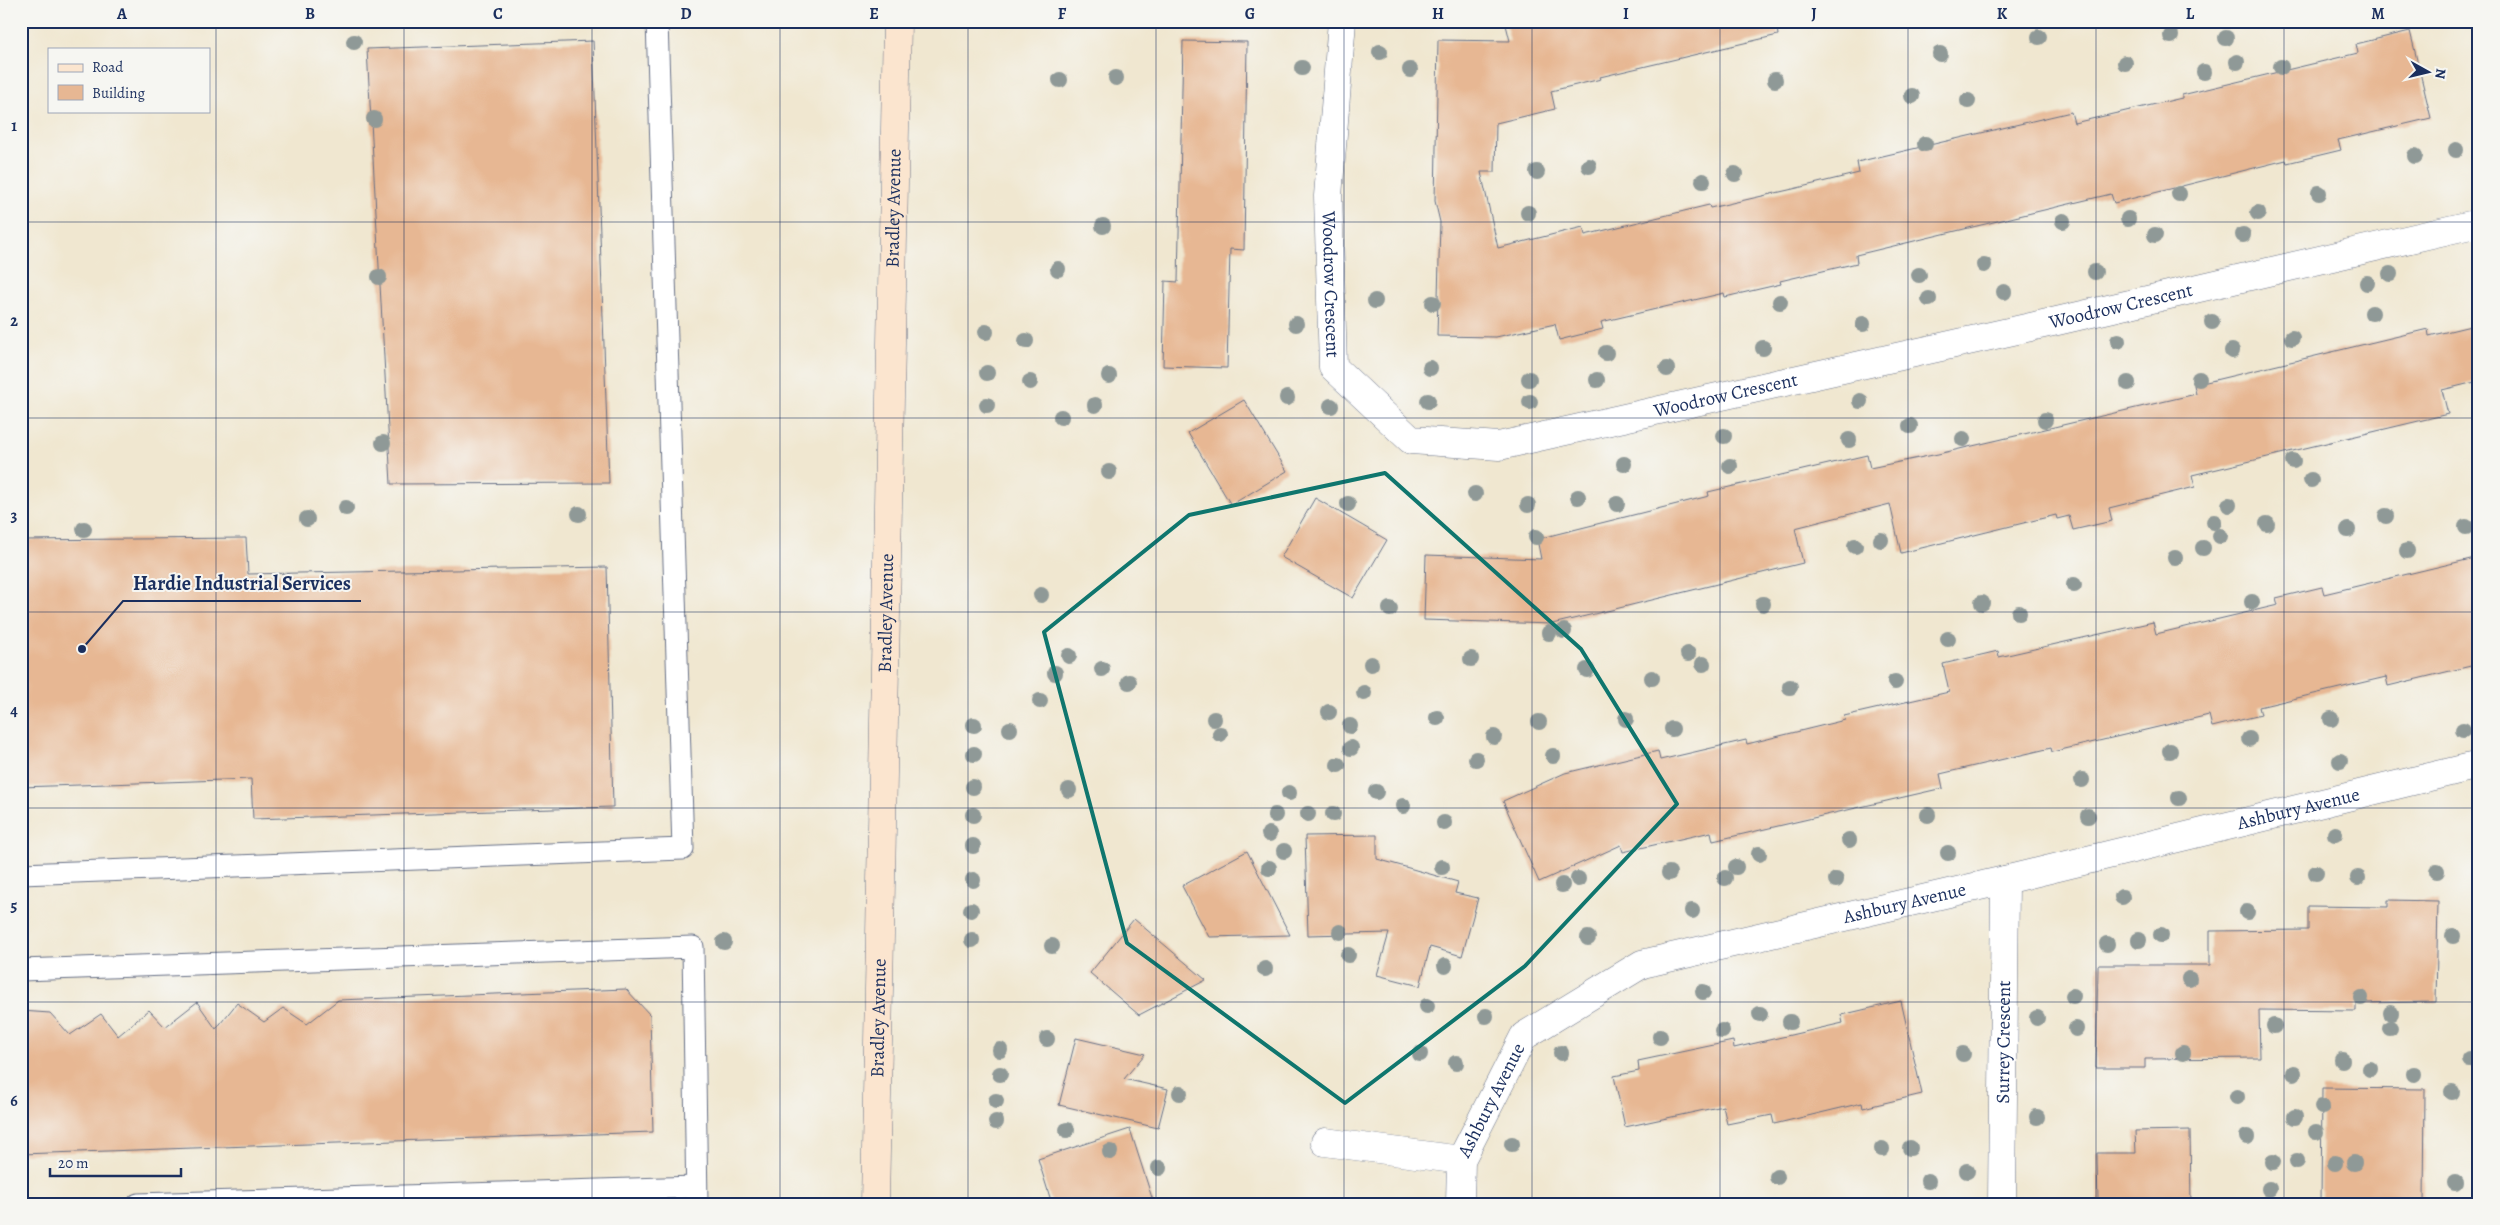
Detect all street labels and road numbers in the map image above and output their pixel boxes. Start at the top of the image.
street label: Bradley Avenue [879,148,908,268]
street label: Woodrow Crescent [1315,210,1346,358]
street label: Woodrow Crescent [2045,277,2195,336]
street label: Woodrow Crescent [1650,366,1800,424]
street label: Bradley Avenue [872,553,900,673]
street label: Ashbury Avenue [2234,781,2362,836]
street label: Ashbury Avenue [1840,876,1969,930]
street label: Bradley Avenue [864,958,893,1078]
street label: Surrey Crescent [1990,980,2017,1104]
street label: Ashbury Avenue [1451,1039,1531,1163]

